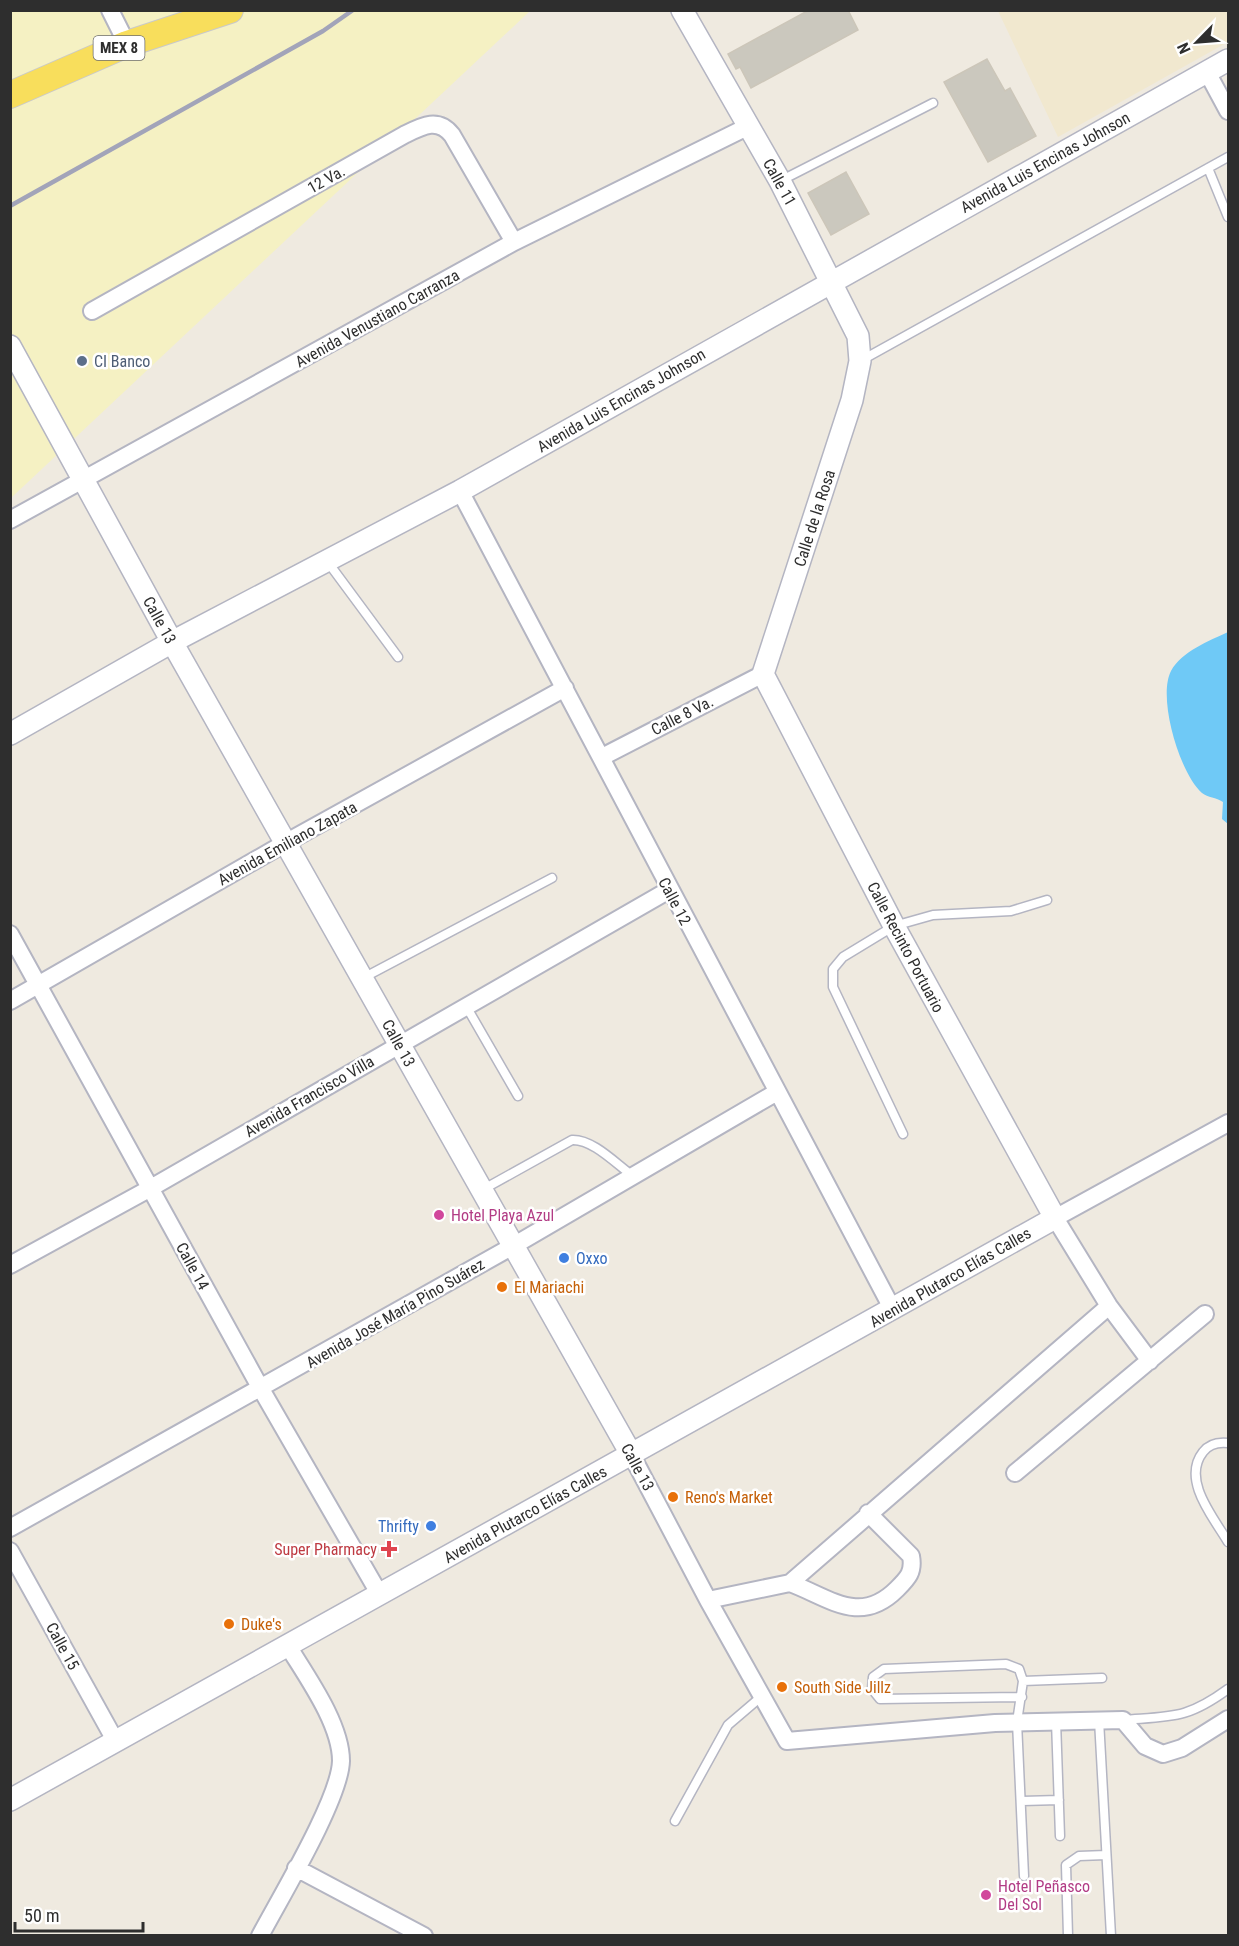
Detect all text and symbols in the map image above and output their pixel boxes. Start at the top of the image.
north arrow [1167,12,1227,72]
road number: MEX 8 [94,36,144,60]
text: N [1173,40,1195,57]
street label: Avenida Luis Encinas Johnson [957,108,1133,217]
street label: Calle 11 [759,155,800,209]
street label: 12 Va. [304,161,348,197]
street label: Avenida Venustiano Carranza [292,265,463,371]
street label: Avenida Luis Encinas Johnson [534,344,709,456]
place label: CI Banco [94,352,150,371]
marker: CI Banco [75,354,89,368]
street label: Calle de la Rosa [790,467,839,569]
street label: Calle 13 [139,593,180,647]
street label: Calle 8 Va. [648,692,717,739]
street label: Avenida Emiliano Zapata [214,797,360,890]
street label: Calle 12 [654,874,695,928]
street label: Calle Recinto Portuario [863,879,948,1016]
street label: Calle 13 [378,1016,419,1070]
street label: Avenida Francisco Villa [241,1052,377,1141]
place label: Hotel Playa Azul [451,1206,554,1225]
marker: Hotel Playa Azul [432,1208,446,1222]
street label: Avenida Plutarco Elías Calles [866,1223,1034,1331]
street label: Calle 14 [172,1239,213,1293]
place label: Oxxo [576,1249,608,1268]
marker: Oxxo [557,1251,571,1265]
street label: Avenida José María Pino Suárez [303,1255,488,1372]
place label: El Mariachi [514,1278,584,1297]
marker: El Mariachi [495,1280,509,1294]
street label: Calle 13 [617,1440,658,1494]
street label: Avenida Plutarco Elías Calles [441,1462,610,1567]
place label: Reno's Market [685,1488,773,1507]
marker: Reno's Market [666,1490,680,1504]
place label: Thrifty [378,1517,419,1536]
marker: Thrifty [424,1519,438,1533]
place label: Super Pharmacy [274,1540,377,1559]
marker: Super Pharmacy [382,1542,396,1556]
place label: Duke's [241,1615,282,1634]
marker: Duke's [222,1617,236,1631]
street label: Calle 15 [42,1619,83,1673]
place label: South Side Jillz [794,1678,891,1697]
marker: South Side Jillz [775,1680,789,1694]
place label: Hotel Peñasco Del Sol [998,1877,1090,1914]
marker: Hotel Peñasco Del Sol [979,1888,993,1902]
scale bar [15,1895,142,1933]
text: 50 m [24,1905,59,1926]

